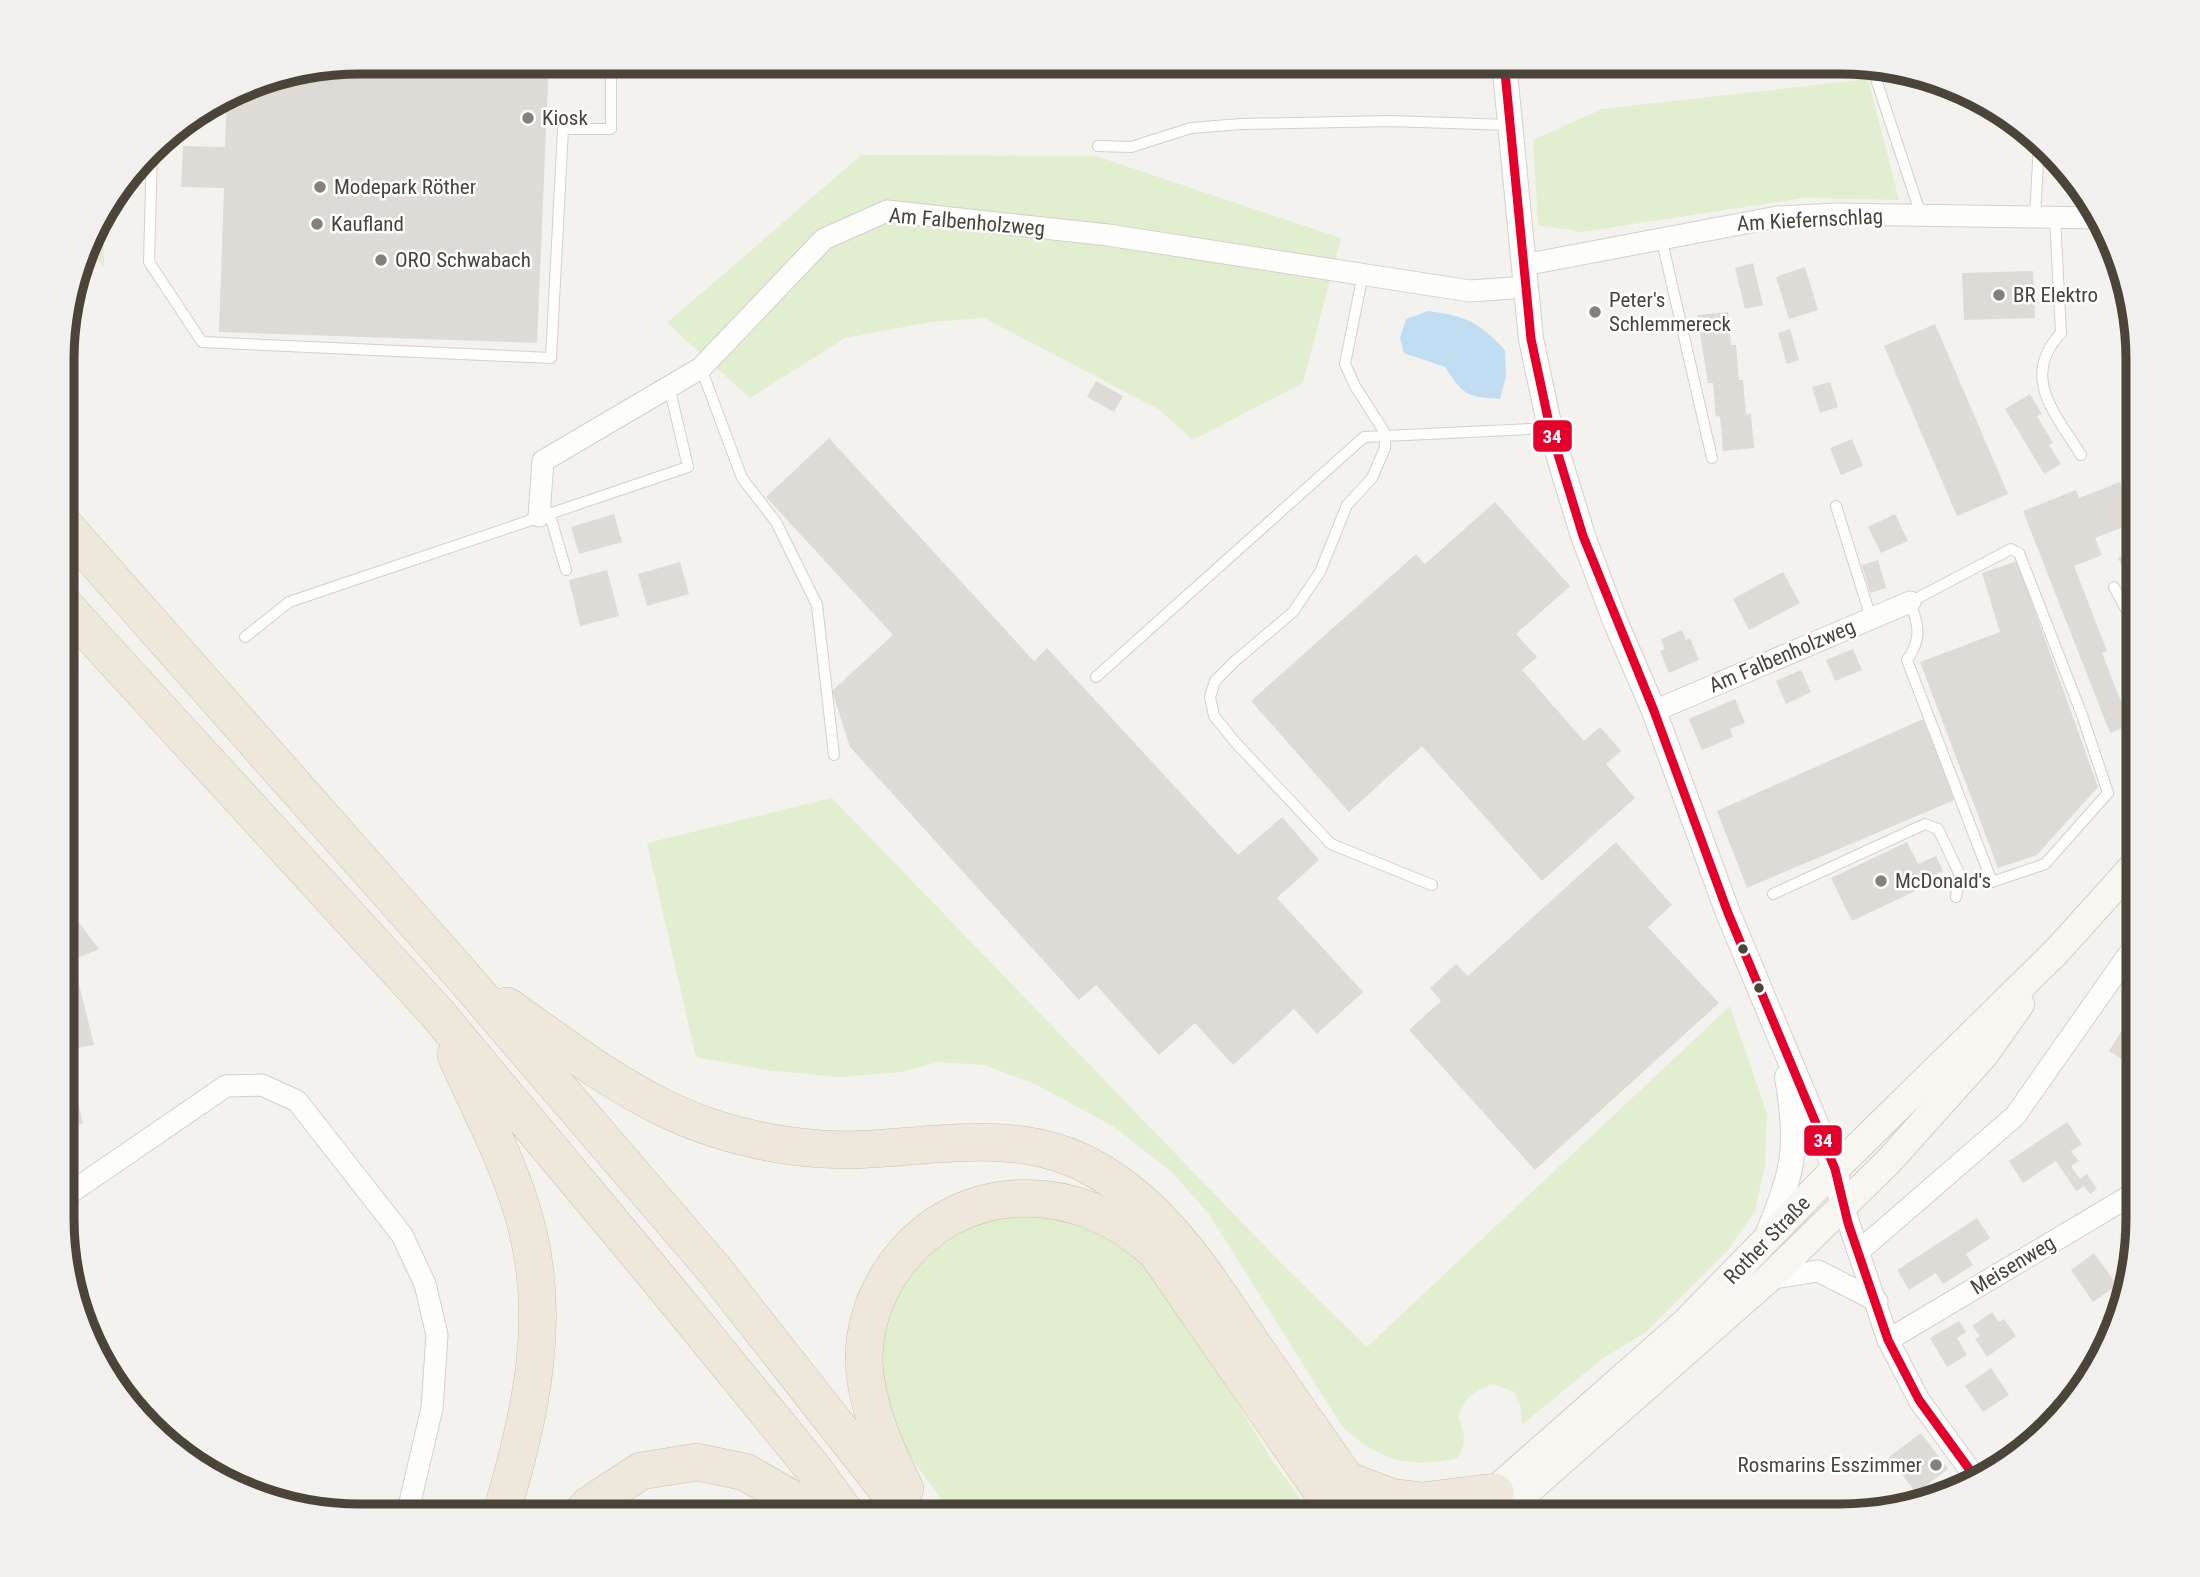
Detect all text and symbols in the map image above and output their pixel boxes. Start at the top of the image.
place label: Kiosk [542,106,588,130]
marker: Kiosk [520,110,536,126]
place label: Modepark Röther [334,175,476,199]
marker: Modepark Röther [312,179,328,195]
street label: Am Falbenholzweg [888,203,1046,241]
street label: Am Kiefernschlag [1736,204,1884,236]
place label: Kaufland [331,212,404,236]
marker: Kaufland [309,216,325,232]
place label: ORO Schwabach [395,248,531,272]
marker: ORO Schwabach [373,252,389,268]
place label: BR Elektro [2013,283,2098,307]
marker: BR Elektro [1991,287,2007,303]
place label: Peter's Schlemmereck [1609,288,1732,336]
marker: Peter's Schlemmereck [1587,304,1603,320]
line badge: 34 [1532,419,1573,453]
text: 34 [1542,425,1562,448]
street label: Am Falbenholzweg [1705,614,1859,698]
place label: McDonald's [1895,869,1991,893]
marker: McDonald's [1873,873,1889,889]
unlabelled marker [1736,942,1750,956]
unlabelled marker [1752,981,1766,995]
line badge: 34 [1803,1124,1843,1157]
text: 34 [1813,1129,1833,1152]
street label: Rother Straße [1719,1191,1815,1289]
street label: Meisenweg [1967,1231,2059,1299]
place label: Rosmarins Esszimmer [1738,1453,1922,1477]
marker: Rosmarins Esszimmer [1928,1457,1944,1473]

